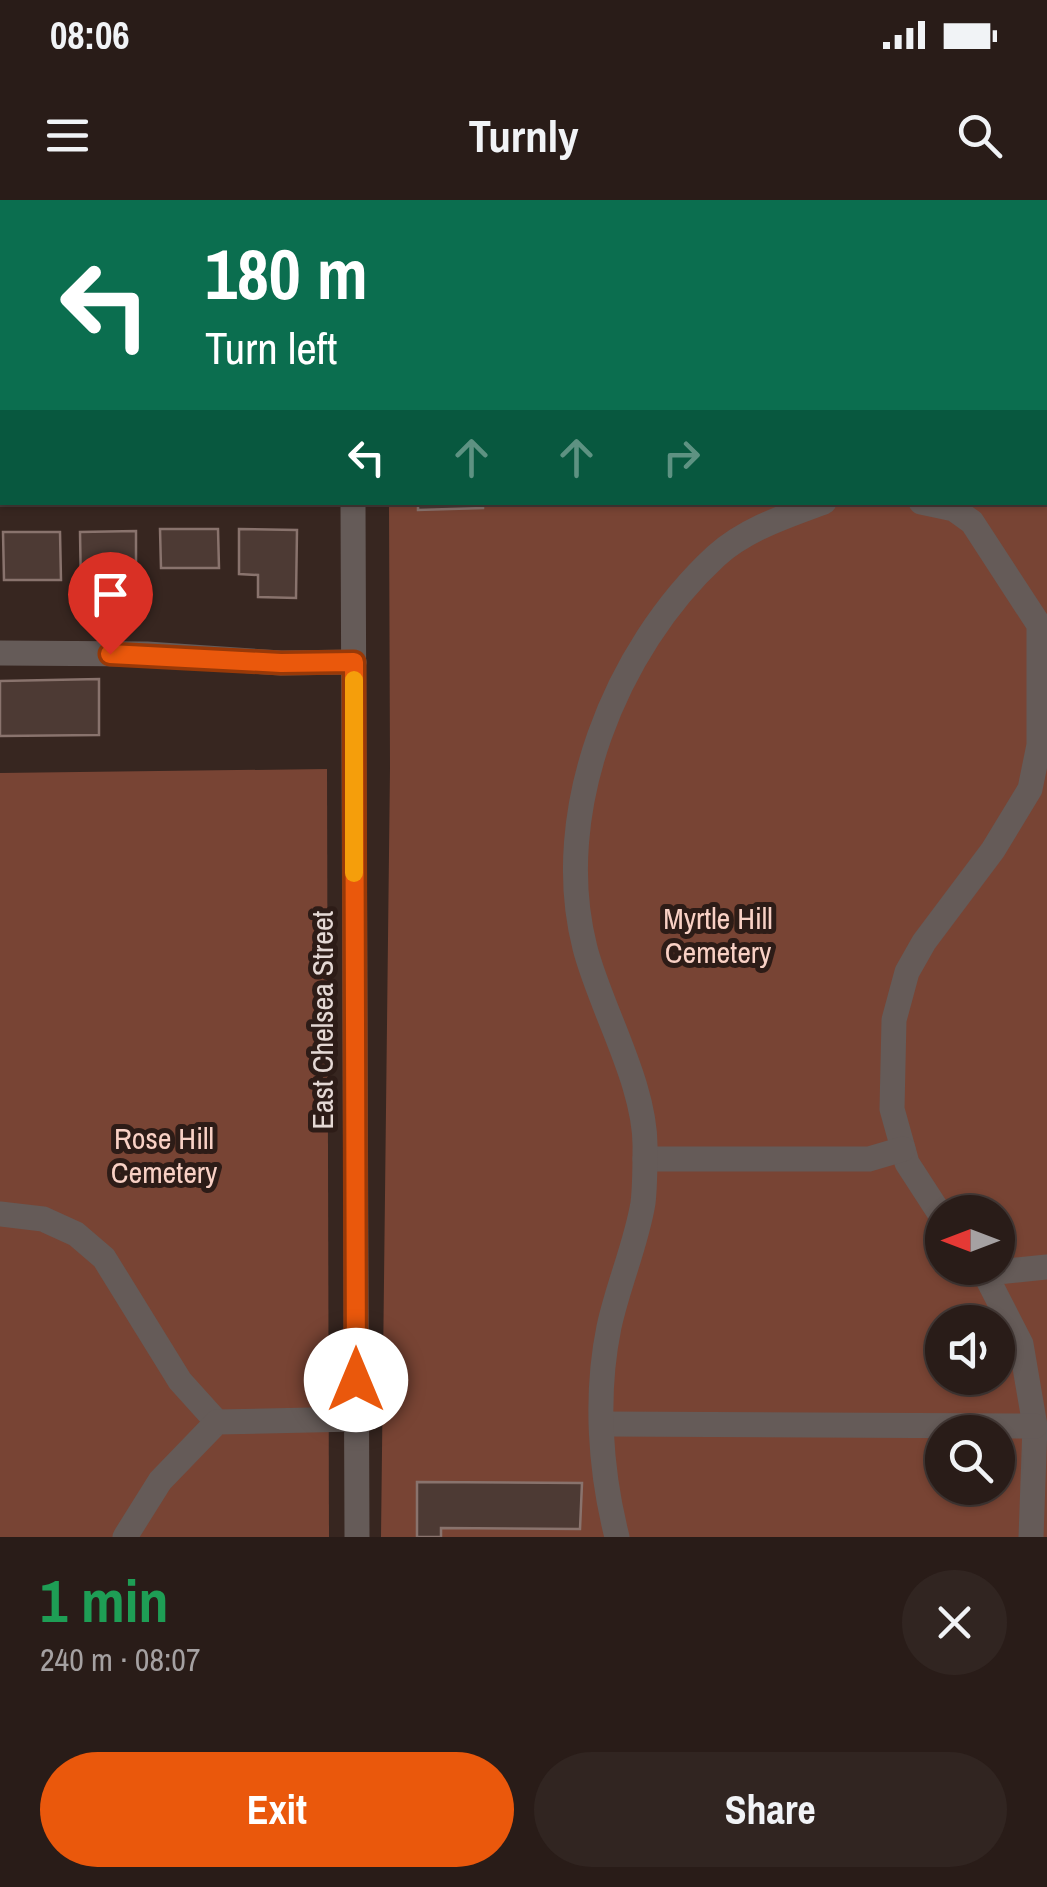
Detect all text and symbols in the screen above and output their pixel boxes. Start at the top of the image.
text: 08:06 [50,10,130,61]
text: Turnly [468,105,579,166]
icon: menu [40,108,95,163]
icon: search [952,108,1007,163]
text: 180 m [205,227,368,321]
icon: left [40,240,170,370]
text: Turn left [205,317,337,378]
icon: left [339,430,394,485]
icon: ahead [444,430,499,485]
icon: ahead [549,430,604,485]
icon: right [654,430,709,485]
pin [68,552,153,655]
icon: arrive [83,567,138,622]
park label: Myrtle Hill Cemetery [663,898,773,972]
street label: East Chelsea Street [302,910,342,1129]
park label: Rose Hill Cemetery [111,1118,218,1192]
north arrow [925,1195,1015,1285]
map controls [925,1195,1015,1505]
button: sound [925,1305,1015,1395]
position arrow [304,1328,408,1432]
button: search [925,1415,1015,1505]
text: 1 min [40,1560,169,1641]
button: close [902,1570,1007,1675]
text: 240 m · 08:07 [40,1638,200,1681]
button: Exit [40,1752,514,1867]
button: Share [534,1752,1007,1867]

